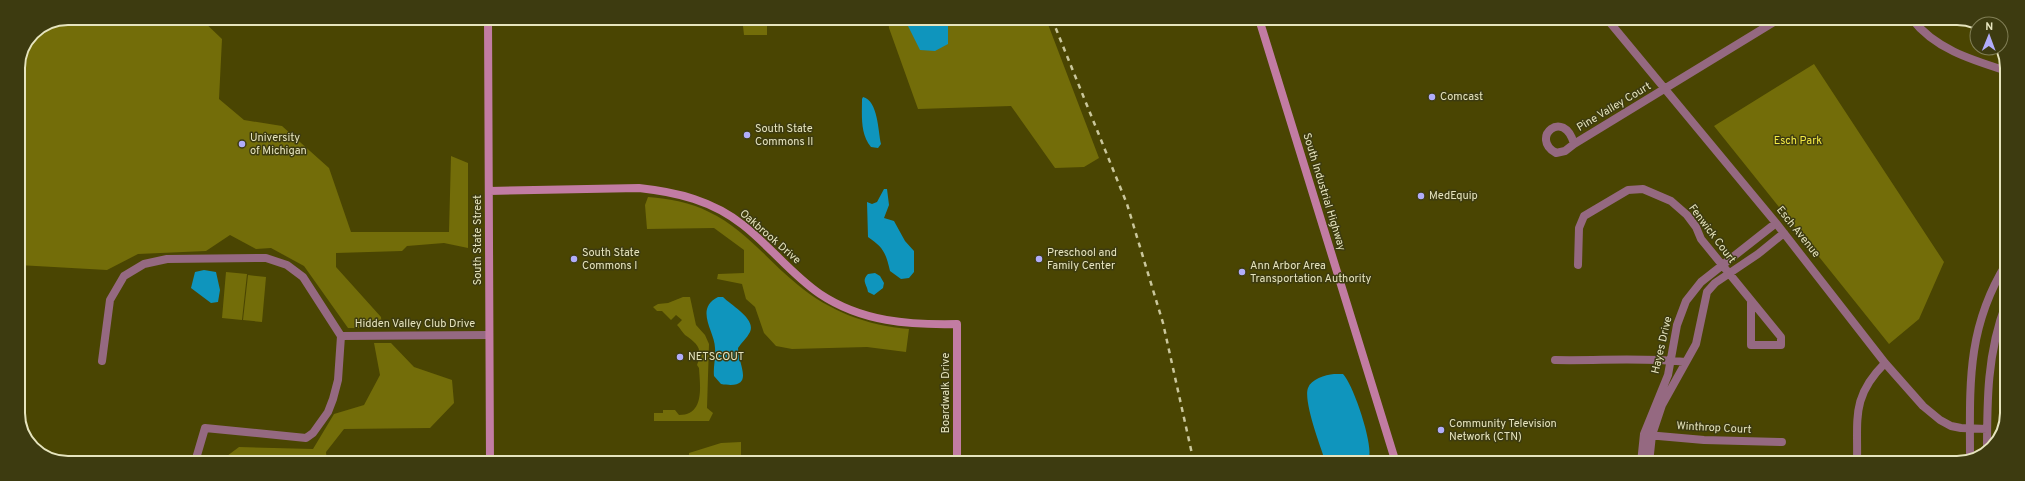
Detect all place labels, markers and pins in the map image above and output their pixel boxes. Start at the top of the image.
place label: Comcast [1440,90,1483,104]
marker: Comcast [1427,92,1437,102]
place label: South State Commons II [755,122,813,149]
marker: South State Commons II [742,130,752,140]
place label: University of Michigan [250,131,307,158]
marker: University of Michigan [237,139,247,149]
place label: MedEquip [1429,189,1478,203]
marker: MedEquip [1416,191,1426,201]
place label: South State Commons I [582,246,640,273]
place label: Preschool and Family Center [1047,246,1117,273]
marker: South State Commons I [569,254,579,264]
marker: Preschool and Family Center [1034,254,1044,264]
place label: Ann Arbor Area Transportation Authority [1250,259,1371,286]
marker: Ann Arbor Area Transportation Authority [1237,267,1247,277]
place label: NETSCOUT [688,350,744,364]
marker: NETSCOUT [675,352,685,362]
place label: Community Television Network (CTN) [1449,417,1557,444]
marker: Community Television Network (CTN) [1436,425,1446,435]

